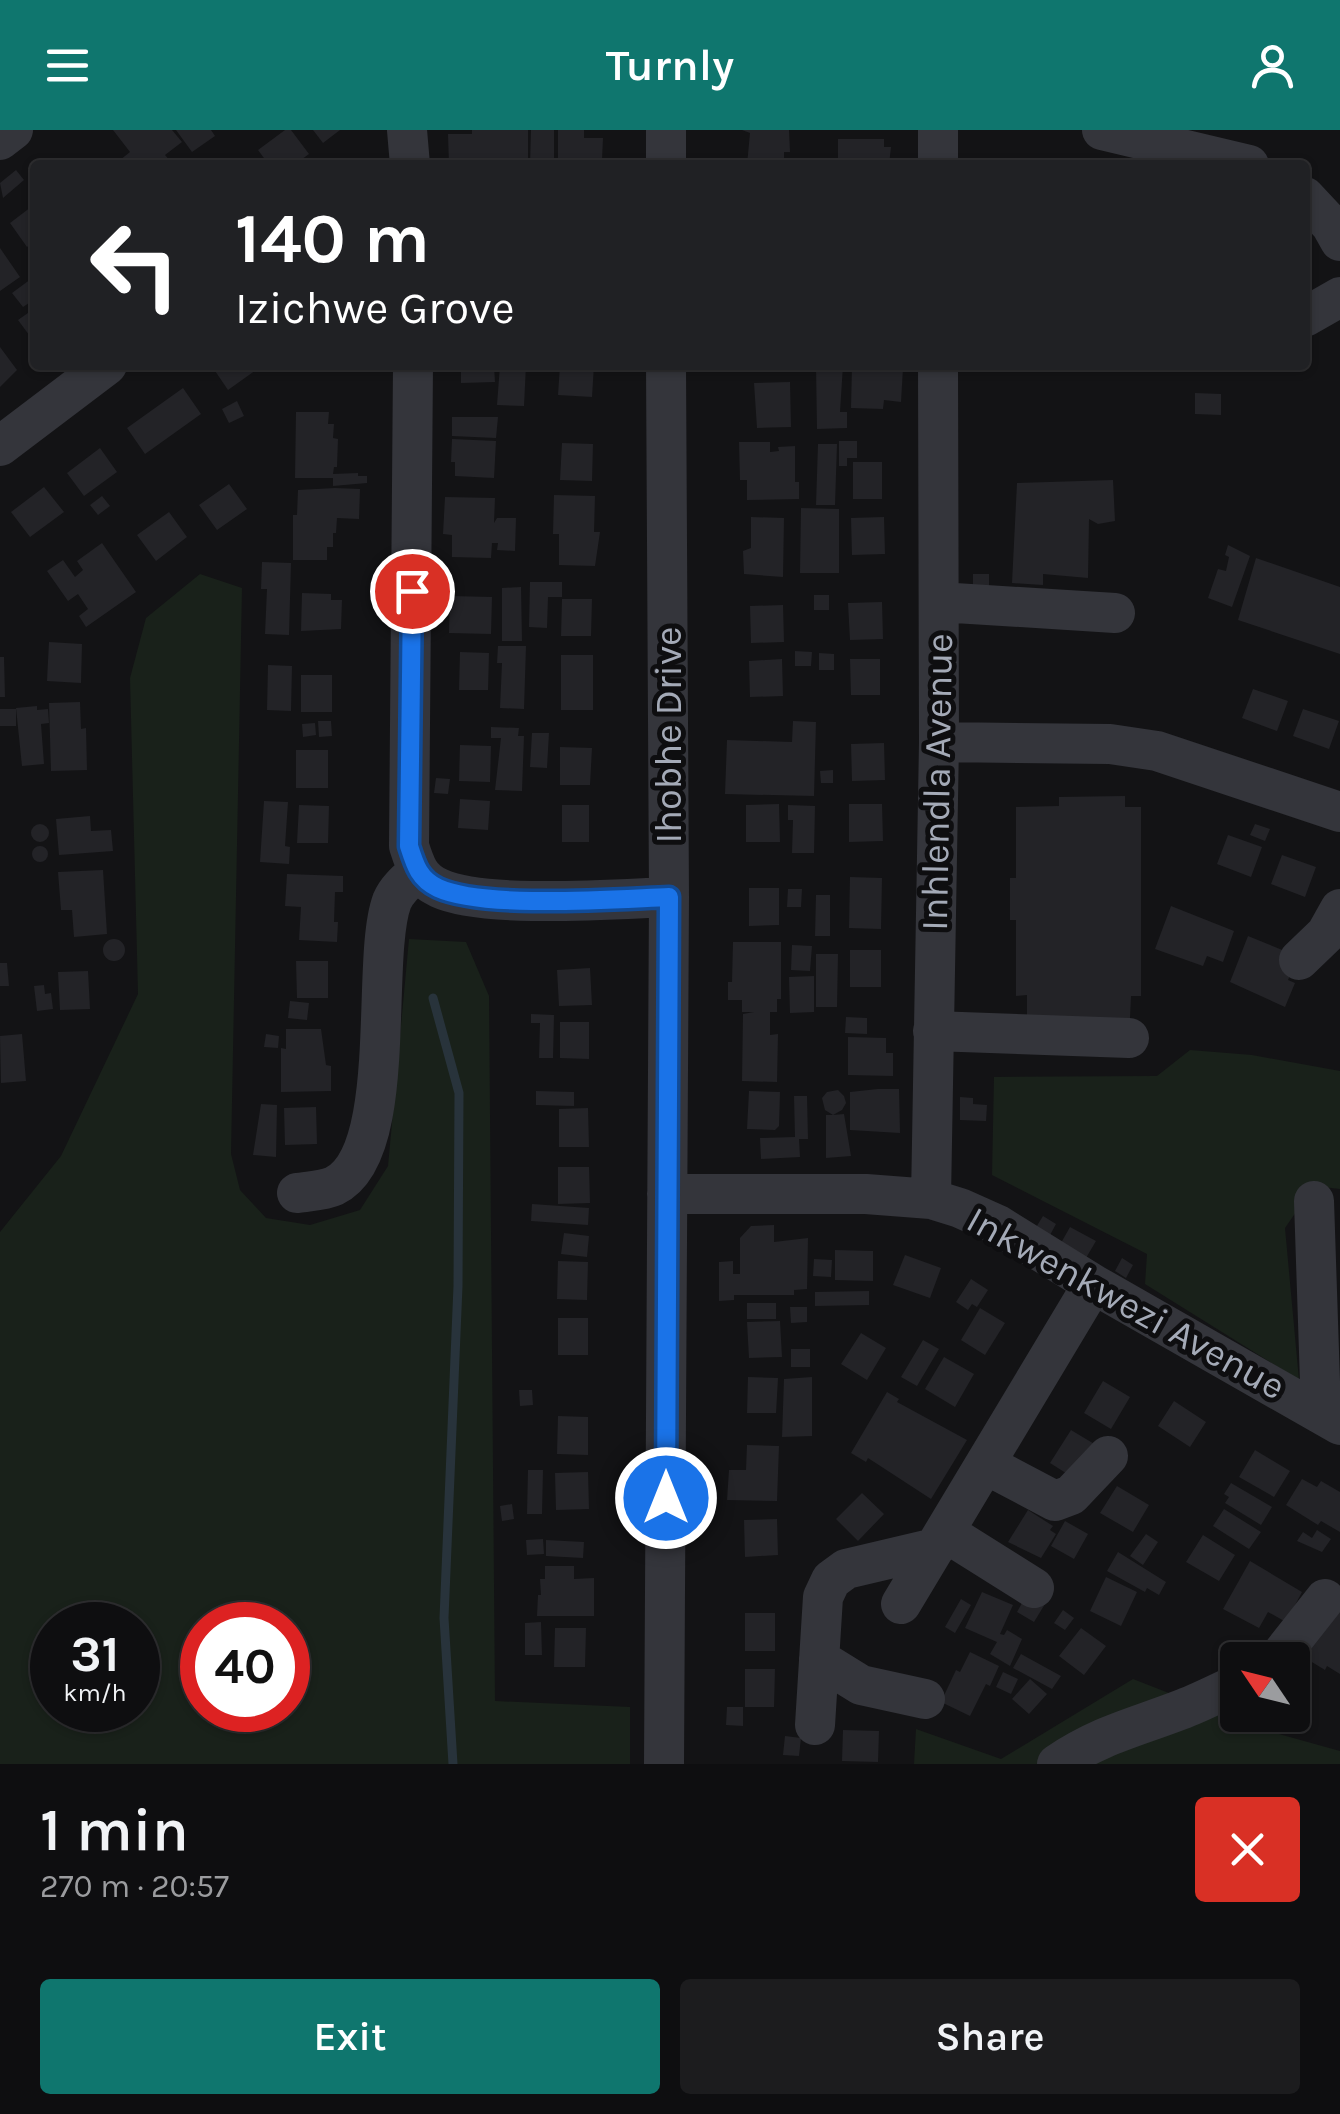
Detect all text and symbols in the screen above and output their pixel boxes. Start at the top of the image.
icon: menu [40,38,95,93]
icon: person [1245,38,1300,93]
text: Turnly [606,39,734,91]
text: 140 m [235,198,430,280]
icon: left [70,200,200,330]
text: Izichwe Grove [235,282,515,334]
pin [370,549,455,634]
icon: arrive [385,564,440,619]
street label: Ihobhe Drive [646,626,691,844]
street label: Inhlendla Avenue [912,633,962,931]
street label: Inkwenkwezi Avenue [959,1197,1293,1409]
position arrow [614,1446,718,1550]
speed limit sign: 40 [180,1602,310,1732]
text: 31 [71,1625,119,1684]
north arrow [1220,1642,1310,1732]
map controls [1220,1642,1310,1732]
text: km/h [63,1678,127,1707]
text: 1 min [40,1795,189,1865]
button: close [1195,1797,1300,1902]
text: 270 m · 20:57 [40,1868,229,1905]
button: Exit [40,1979,660,2094]
button: Share [680,1979,1300,2094]

